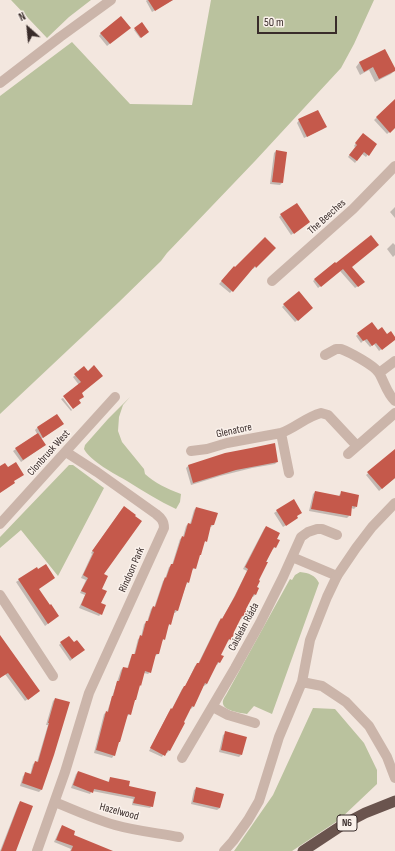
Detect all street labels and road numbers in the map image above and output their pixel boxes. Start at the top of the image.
street label: The Beeches [305,197,349,237]
street label: Glenatore [215,421,253,441]
street label: Clonbrusk West [25,427,73,479]
street label: Rindoon Park [116,545,148,595]
street label: Caisleán Riáda [226,601,262,653]
street label: Hazelwood [98,800,140,824]
road number: N6 [337,815,357,831]

